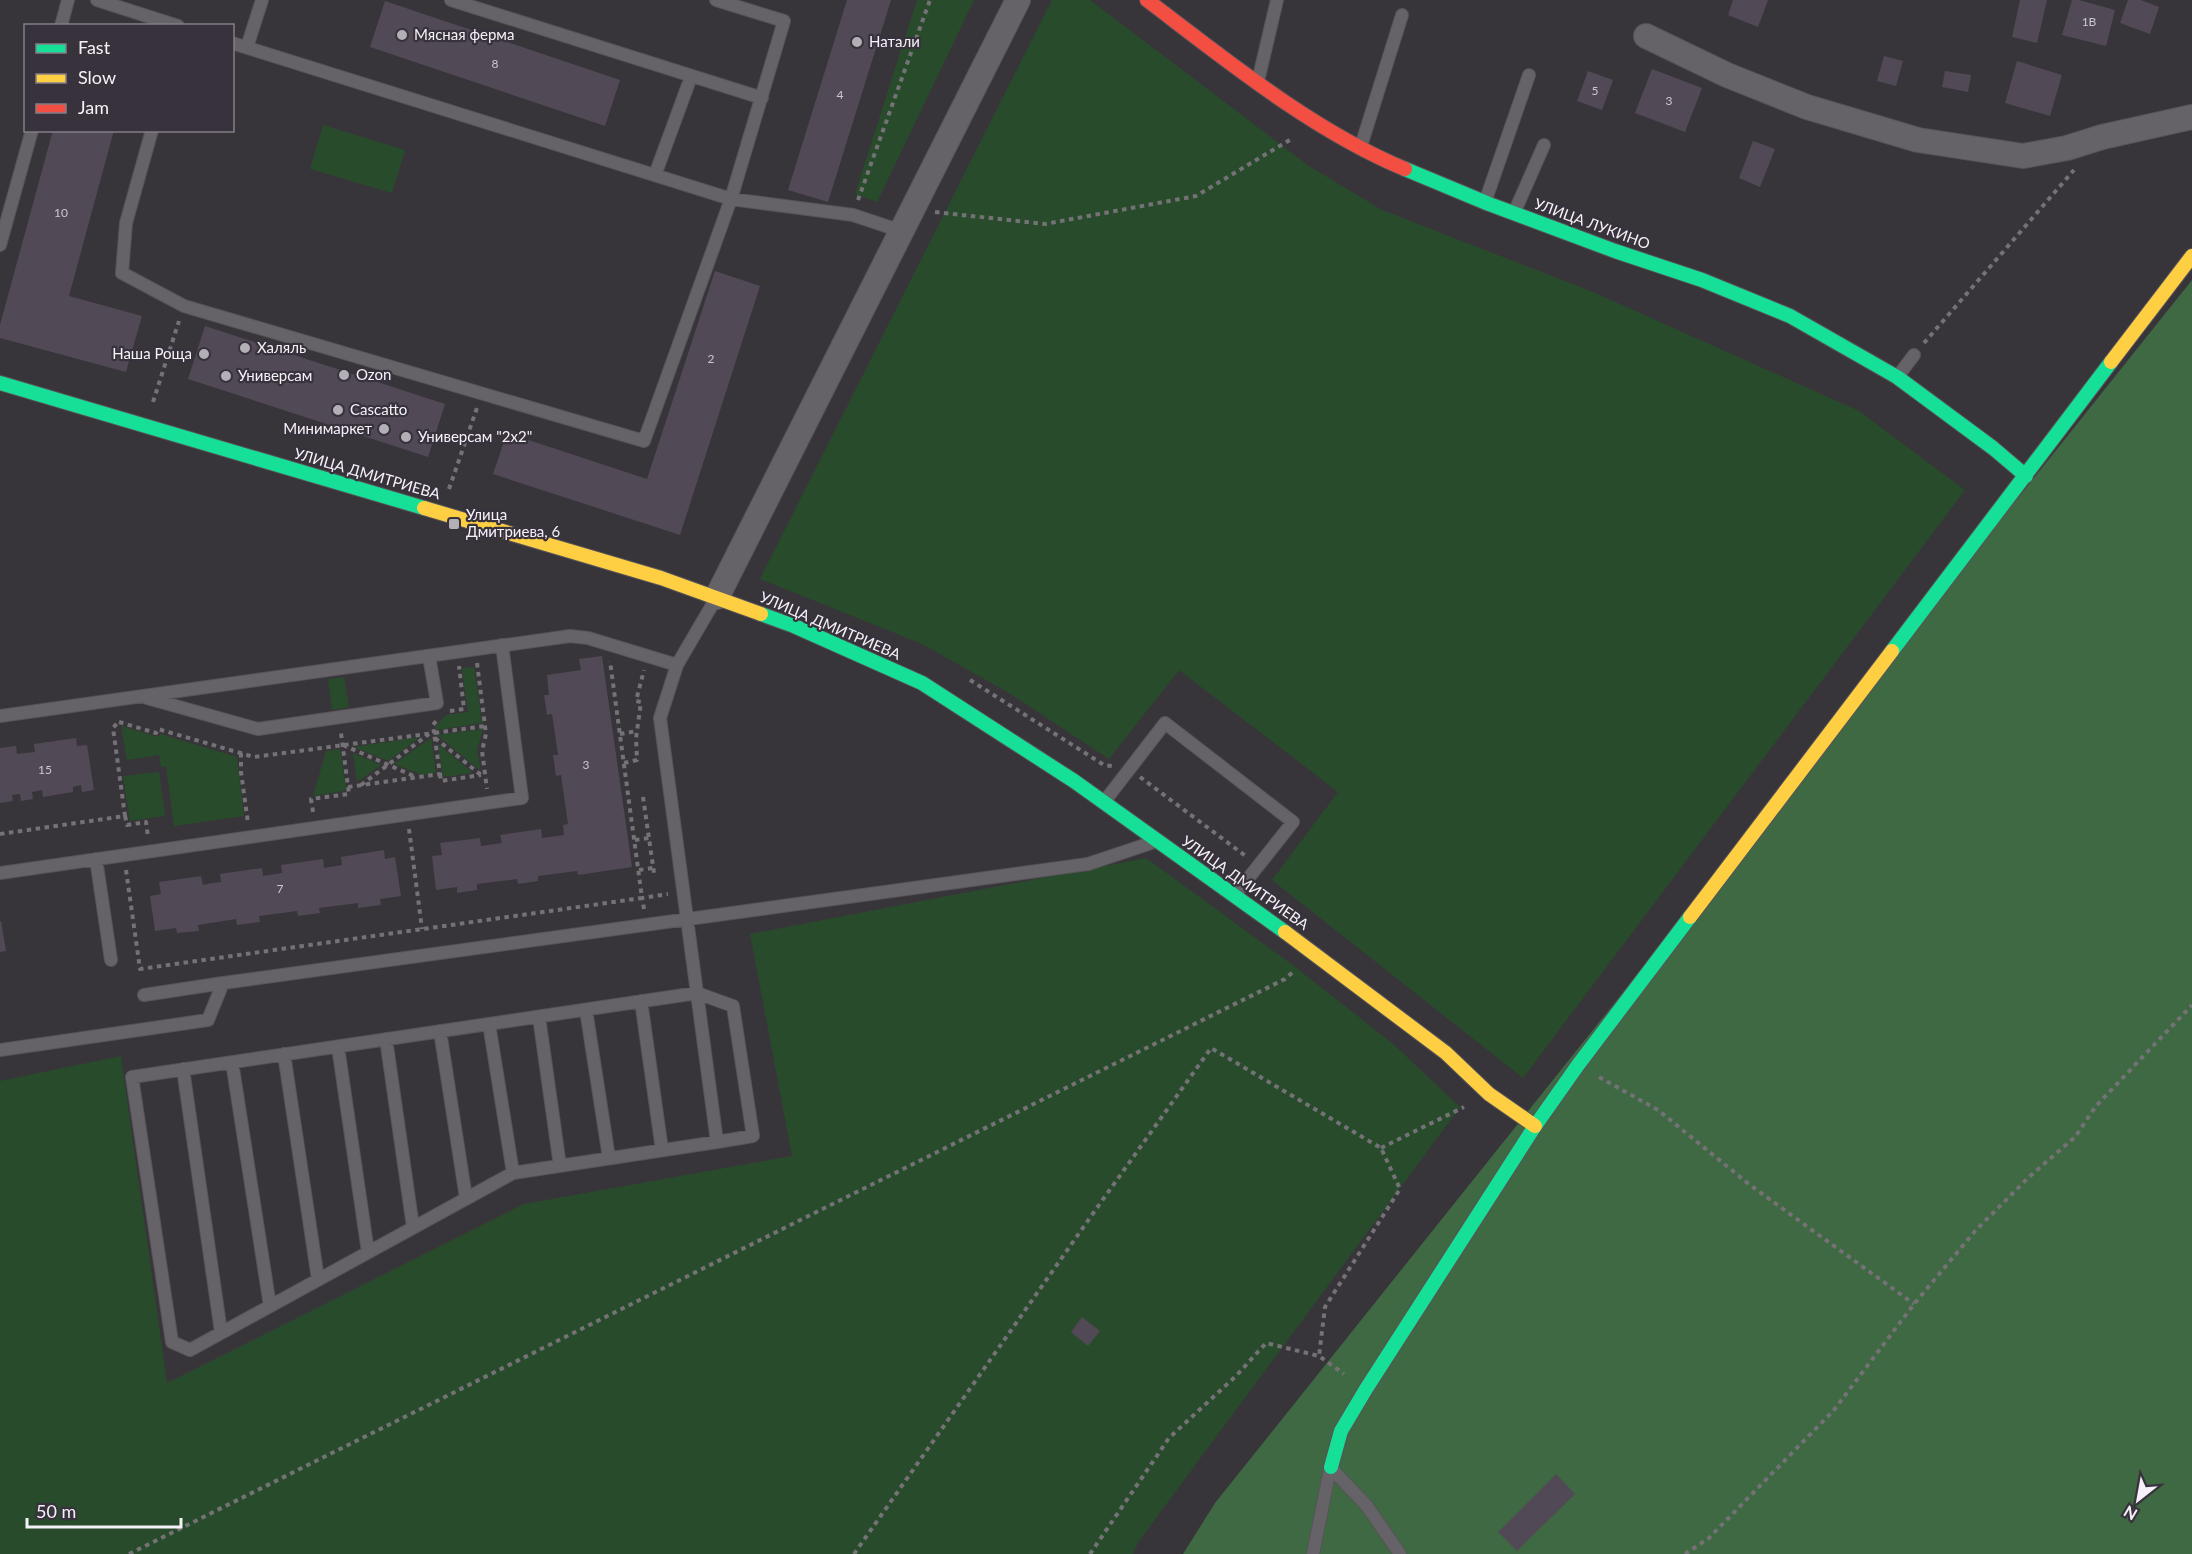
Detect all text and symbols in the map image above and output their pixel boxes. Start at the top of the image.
house number: 1В [2082,14,2097,29]
legend [24,24,234,132]
place label: Мясная ферма [414,25,514,43]
marker: Мясная ферма [395,28,409,42]
place label: Натали [869,32,920,50]
marker: Натали [850,35,864,49]
text: Fast [78,36,111,58]
house number: 8 [492,56,499,71]
text: Slow [78,66,116,88]
house number: 5 [1592,83,1599,98]
house number: 4 [837,87,844,102]
house number: 3 [1666,93,1673,108]
text: Jam [78,96,109,118]
street label: УЛИЦА ЛУКИНО [1532,194,1653,252]
house number: 10 [54,205,68,220]
place label: Халяль [257,338,306,356]
marker: Халяль [238,341,252,355]
place label: Наша Роща [112,344,192,362]
marker: Наша Роща [197,347,211,361]
house number: 2 [708,351,715,366]
place label: Ozon [356,365,391,383]
place label: Универсам [238,366,312,384]
marker: Ozon [337,368,351,382]
marker: Универсам [219,369,233,383]
place label: Cascatto [350,400,407,418]
marker: Cascatto [331,403,345,417]
place label: Минимаркет [283,419,372,437]
marker: Минимаркет [377,422,391,436]
place label: Универсам "2x2" [418,427,532,445]
marker: Универсам "2x2" [399,430,413,444]
street label: УЛИЦА ДМИТРИЕВА [292,444,443,503]
place label: Улица Дмитриева, 6 [466,505,561,540]
marker: Улица Дмитриева, 6 [447,517,461,531]
street label: УЛИЦА ДМИТРИЕВА [757,587,904,663]
house number: 3 [583,757,590,772]
house number: 15 [38,762,52,777]
street label: УЛИЦА ДМИТРИЕВА [1178,831,1313,933]
house number: 7 [277,881,284,896]
north arrow [2108,1470,2168,1530]
scale bar [27,1491,182,1529]
text: 50 m [36,1500,76,1522]
text: N [2120,1502,2140,1525]

